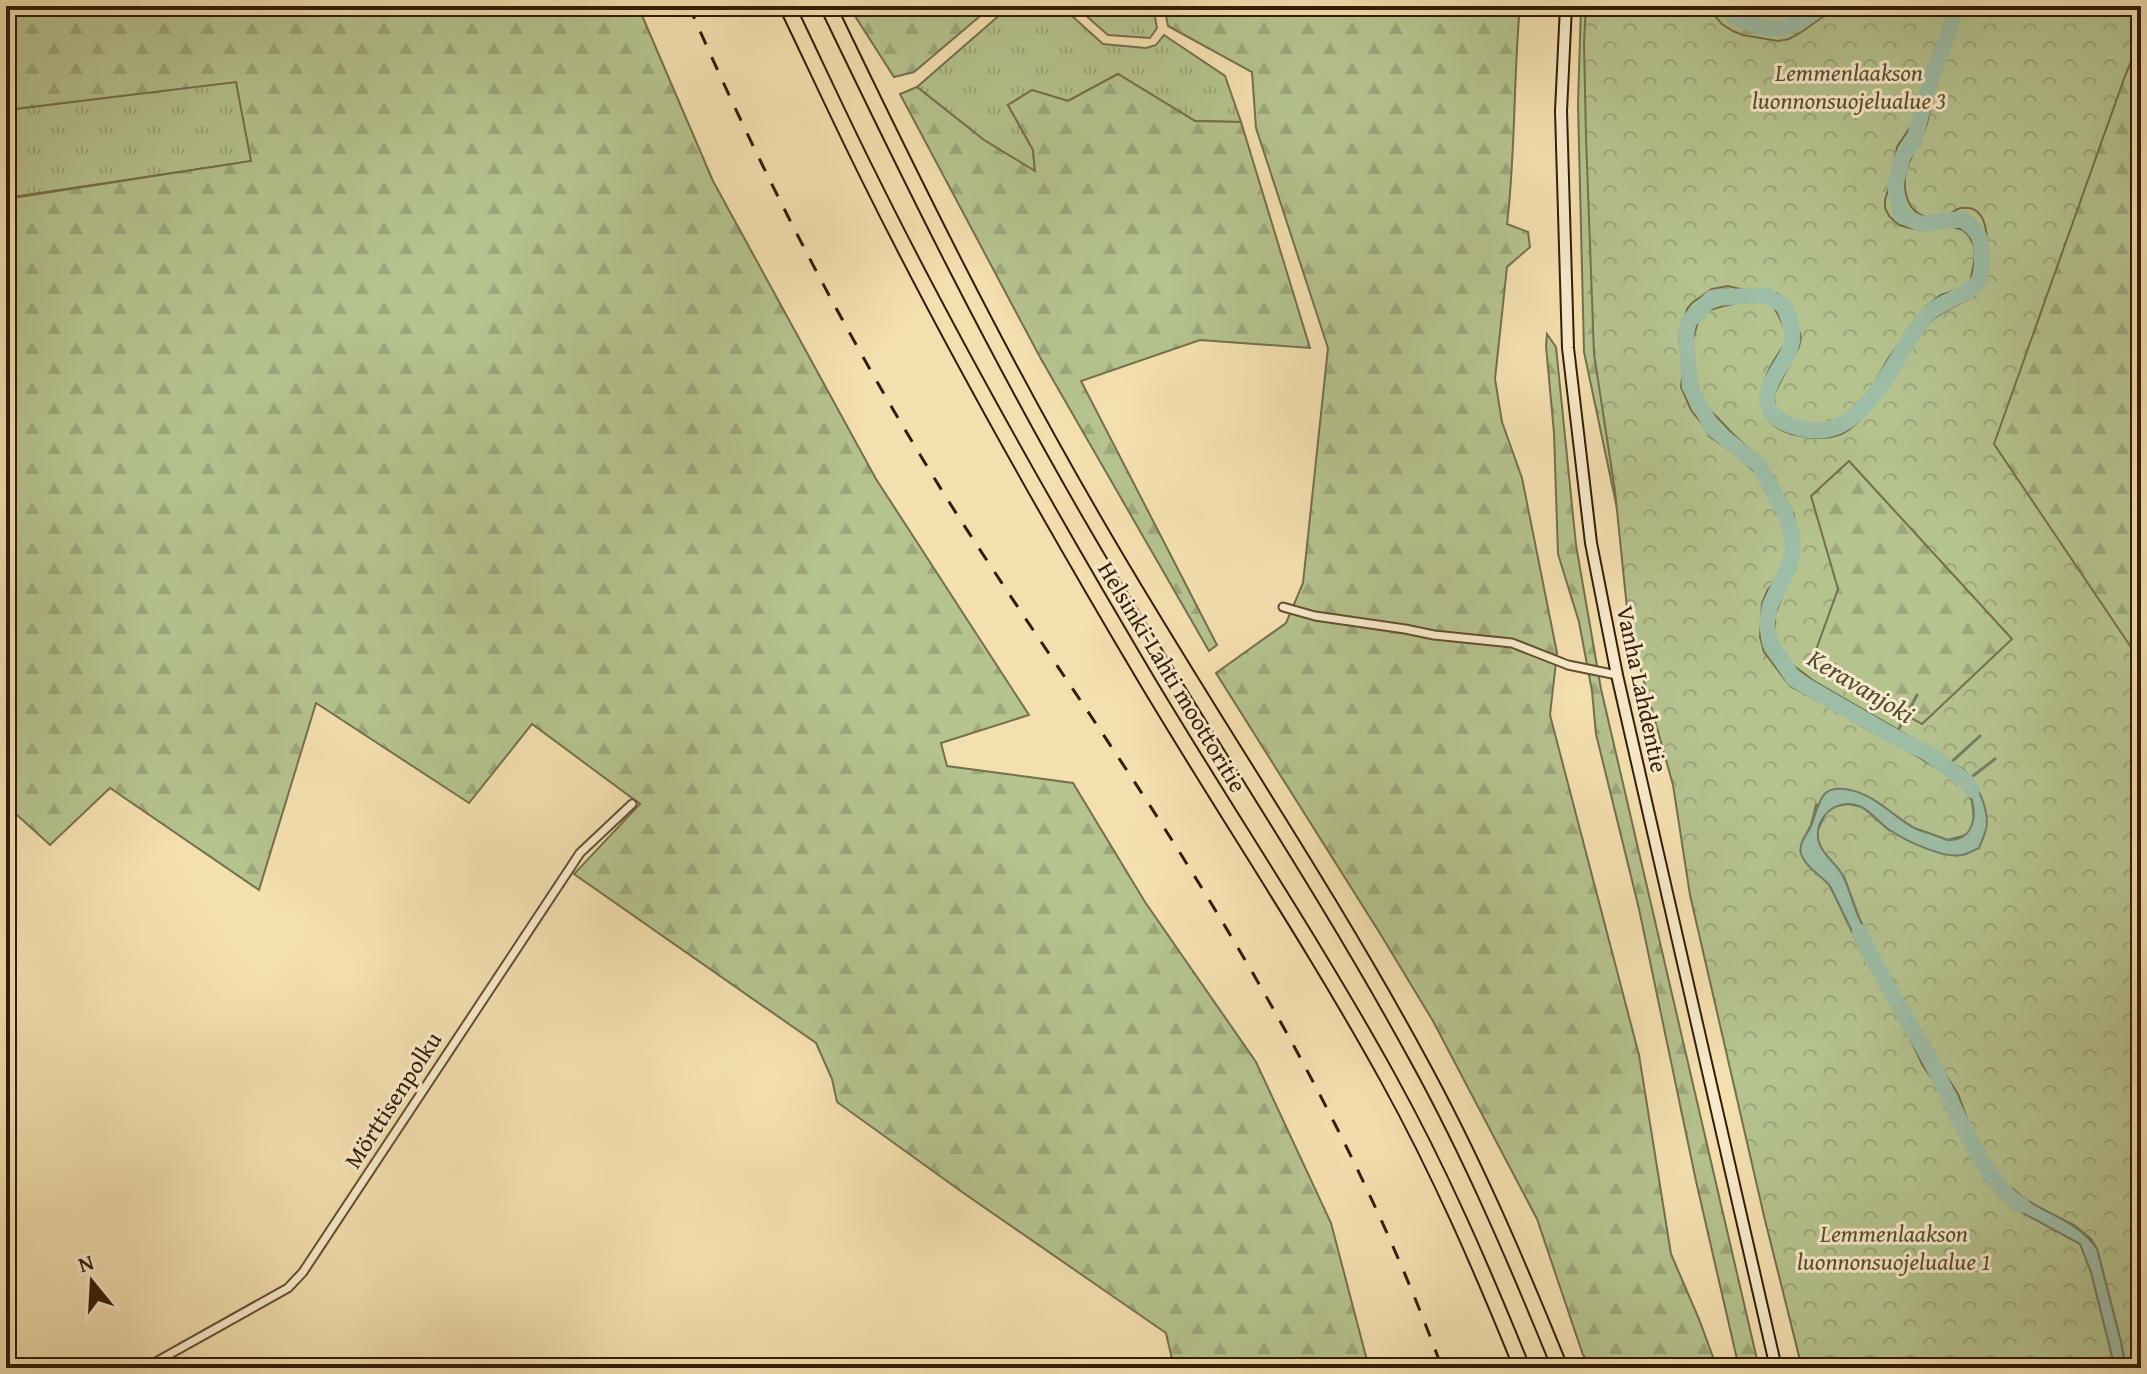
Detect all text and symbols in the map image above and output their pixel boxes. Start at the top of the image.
park label: Lemmenlaakson luonnonsuojelualue 3 [1752,55,1946,118]
street label: Helsinki-Lahti moottoritie [1089,554,1255,799]
street label: Vanha Lahdentie [1608,602,1677,776]
water label: Keravanjoki [1800,638,1922,733]
street label: Mörttisenpolku [335,1024,450,1175]
park label: Lemmenlaakson luonnonsuojelualue 1 [1797,1216,1991,1279]
north arrow [52,1242,132,1322]
text: N [74,1245,98,1280]

